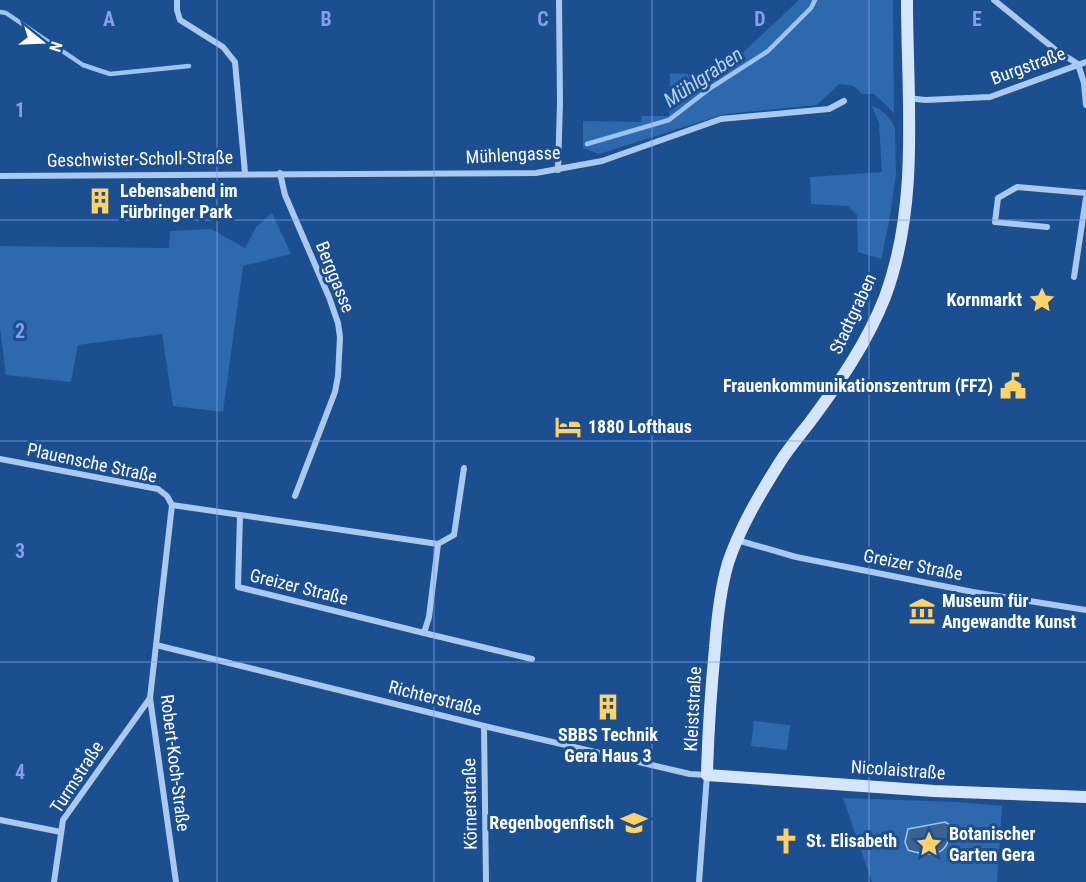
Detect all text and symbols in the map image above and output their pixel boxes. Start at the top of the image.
text: A [103,7,115,31]
text: B [320,7,332,31]
text: C [537,7,549,31]
text: D [754,7,766,31]
text: E [972,7,982,31]
north arrow [12,12,72,72]
text: N [45,39,66,54]
water label: Mühlgraben [659,42,747,112]
street label: Burgstraße [988,42,1068,89]
text: 1 [15,98,25,122]
street label: Mühlengasse [465,142,561,167]
street label: Geschwister-Scholl-Straße [47,146,233,171]
place label: Lebensabend im Fürbringer Park [120,180,238,222]
building icon: Lebensabend im Fürbringer Park [85,186,115,216]
street label: Berggasse [312,238,359,315]
street label: Stadtgraben [825,270,880,357]
place icon: Kornmarkt [1027,285,1057,315]
place label: Kornmarkt [947,289,1022,310]
text: 2 [15,319,25,343]
public building icon: Frauenkommunikationszentrum (FFZ) [998,371,1028,401]
place label: Frauenkommunikationszentrum (FFZ) [723,375,993,397]
hotel icon: 1880 Lofthaus [553,412,583,442]
place label: 1880 Lofthaus [588,416,692,437]
street label: Plauensche Straße [25,438,159,487]
text: 3 [15,539,25,563]
street label: Greizer Straße [862,545,964,584]
street label: Greizer Straße [248,564,350,609]
place label: Museum für Angewandte Kunst [942,590,1076,632]
museum icon: Museum für Angewandte Kunst [907,596,937,626]
street label: Kleiststraße [680,666,705,752]
street label: Richterstraße [386,676,484,719]
building icon: SBBS Technik Gera Haus 3 [593,692,623,722]
street label: Robert-Koch-Straße [157,693,194,833]
place label: SBBS Technik Gera Haus 3 [558,724,658,766]
street label: Turmstraße [46,737,108,817]
street label: Nicolaistraße [850,756,946,783]
street label: Körnerstraße [458,758,481,850]
text: 4 [15,760,25,784]
school or university icon: Regenbogenfisch [619,808,649,838]
place label: Regenbogenfisch [489,812,614,833]
place label: Botanischer Garten Gera [949,823,1035,865]
church icon: St. Elisabeth [771,826,801,856]
place icon: Botanischer Garten Gera [914,829,944,859]
place label: St. Elisabeth [806,830,897,851]

